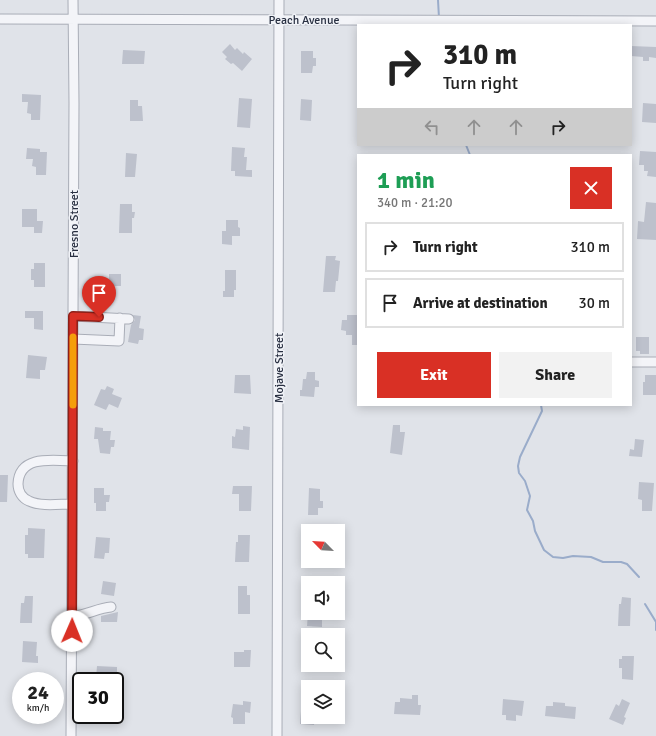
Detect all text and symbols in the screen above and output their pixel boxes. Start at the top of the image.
street label: Peach Avenue [269,13,339,28]
text: 310 m [443,38,517,72]
icon: right [377,40,429,92]
text: Turn right [443,72,518,94]
icon: left [421,116,443,138]
icon: ahead [463,116,485,138]
icon: ahead [505,116,527,138]
icon: right [547,116,569,138]
text: 1 min [377,165,435,195]
button: close [570,167,612,209]
street label: Fresno Street [67,190,82,258]
text: 340 m · 21:20 [377,195,453,211]
icon: right [379,236,401,258]
text: Turn right [413,238,478,256]
text: 310 m [570,238,610,256]
pin [82,276,116,317]
icon: arrive [88,282,110,304]
icon: arrive [379,292,401,314]
text: Arrive at destination [413,294,548,312]
text: 30 m [579,294,610,312]
street label: Mojave Street [272,333,287,403]
button: Exit [377,352,491,398]
button: Share [499,352,612,398]
north arrow [301,524,345,568]
map controls [301,524,345,724]
button: sound [301,576,345,620]
position arrow [51,610,93,652]
button: search [301,628,345,672]
speed limit sign: 30 [72,672,124,724]
text: 24 [27,680,49,705]
button: layers [301,680,345,724]
text: km/h [27,702,49,714]

